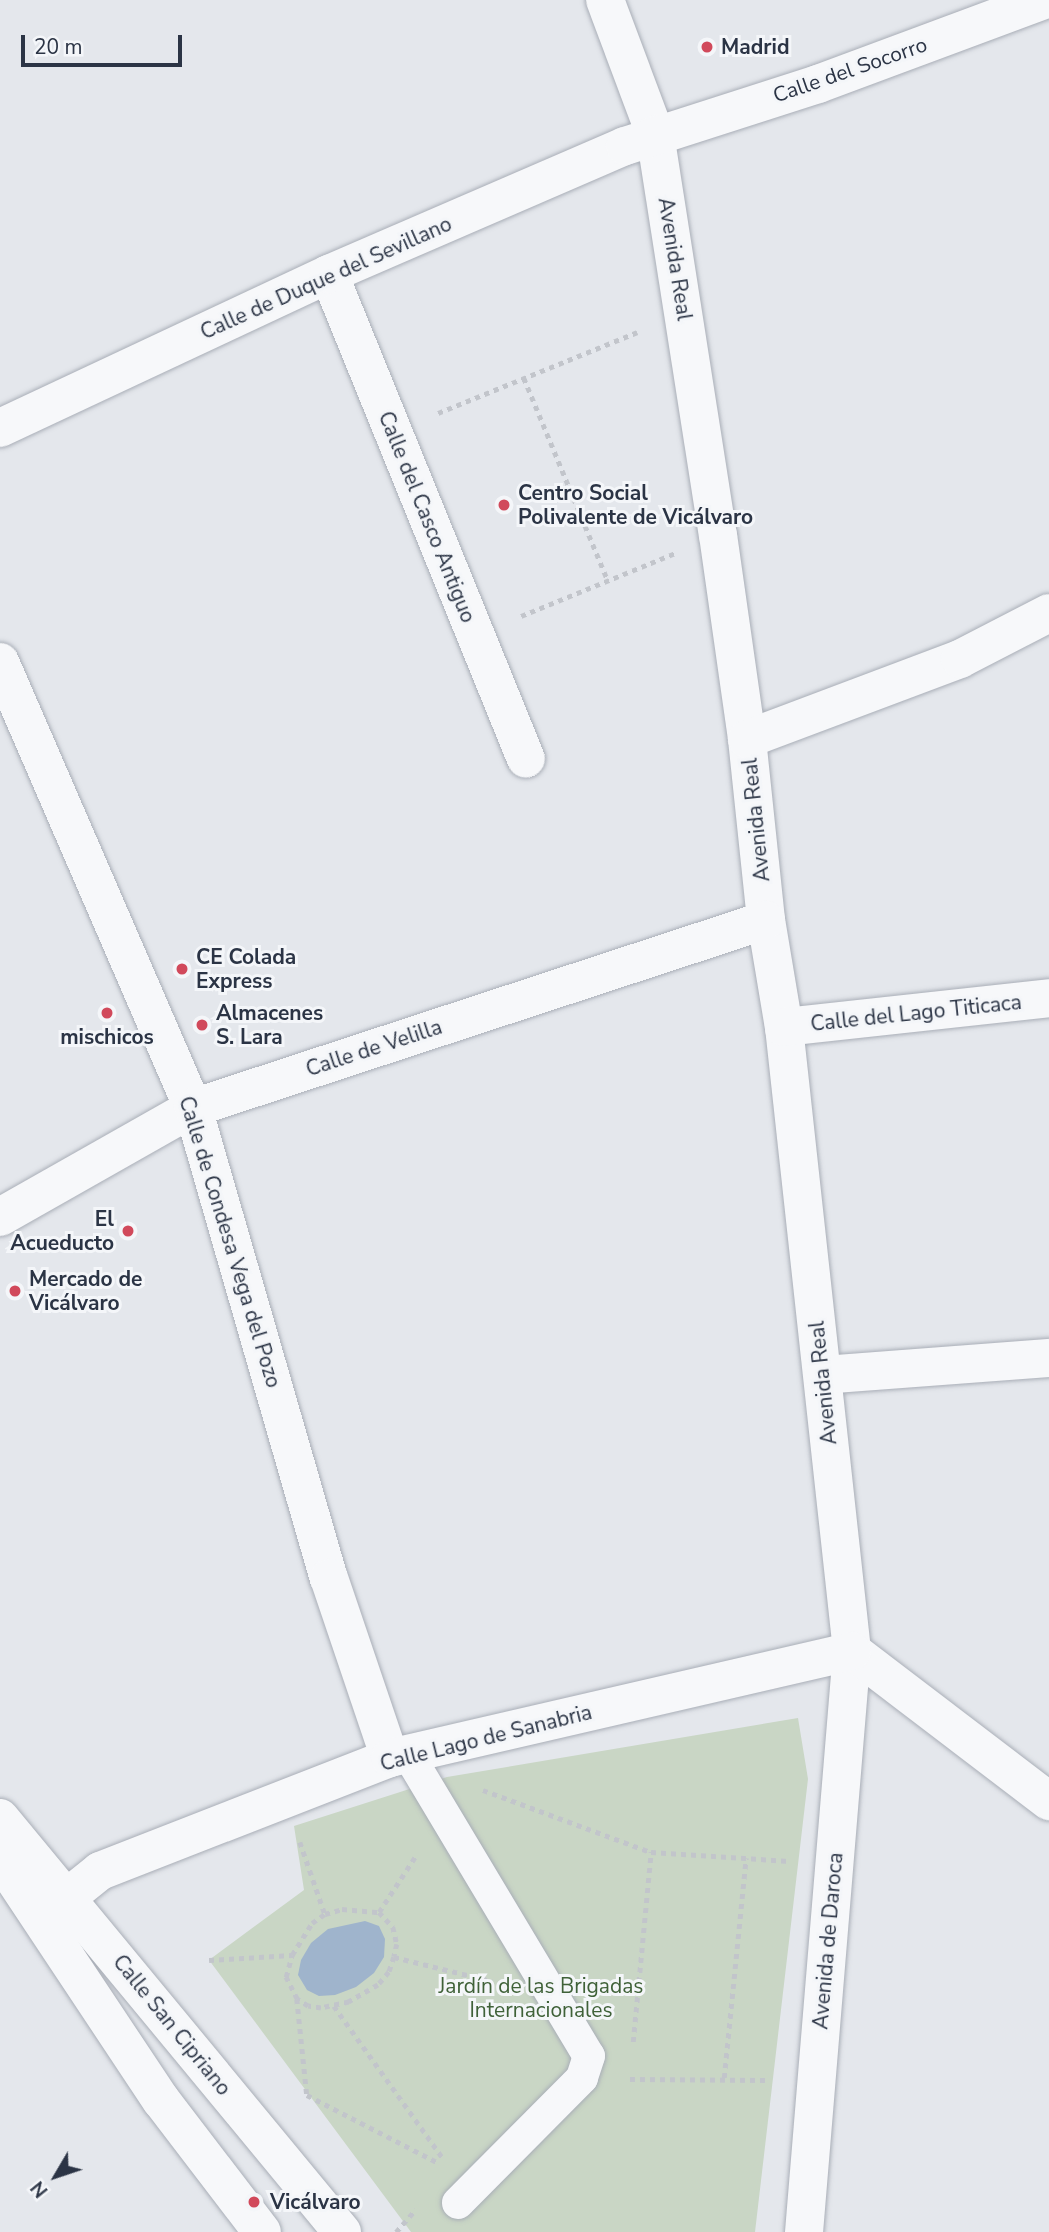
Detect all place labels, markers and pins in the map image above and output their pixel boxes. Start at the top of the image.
place label: Madrid [721,34,790,60]
marker: Madrid [699,39,715,55]
place label: Centro Social Polivalente de Vicálvaro [518,480,753,530]
marker: Centro Social Polivalente de Vicálvaro [496,497,512,513]
place label: CE Colada Express [196,944,296,994]
marker: CE Colada Express [174,961,190,977]
place label: Almacenes S. Lara [216,1000,323,1050]
marker: mischicos [99,1005,115,1021]
marker: Almacenes S. Lara [194,1017,210,1033]
place label: mischicos [60,1024,154,1050]
place label: El Acueducto [10,1206,114,1256]
marker: El Acueducto [120,1223,136,1239]
place label: Mercado de Vicálvaro [29,1266,142,1316]
marker: Mercado de Vicálvaro [7,1283,23,1299]
place label: Vicálvaro [270,2189,361,2215]
marker: Vicálvaro [244,2192,264,2212]

